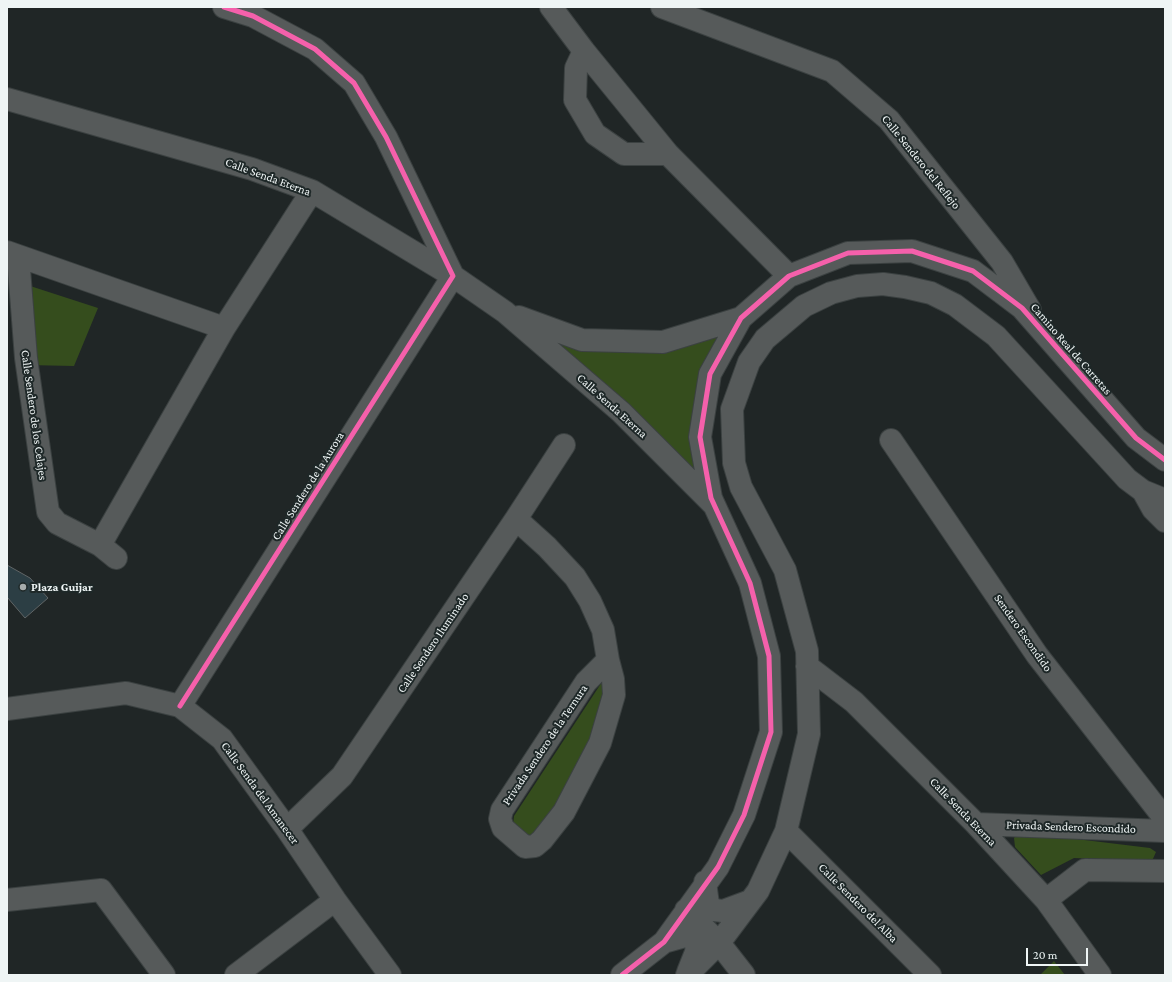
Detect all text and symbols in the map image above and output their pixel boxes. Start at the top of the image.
street label: Calle Sendero del Reflejo [879,112,963,212]
street label: Calle Senda Eterna [223,155,313,199]
street label: Camino Real de Carretas [1027,300,1115,398]
street label: Calle Sendero de los Celajes [18,349,50,481]
street label: Calle Senda Eterna [574,371,650,441]
street label: Calle Sendero de la Aurora [269,429,347,543]
place label: Plaza Guijar [31,580,93,594]
marker: Plaza Guijar [18,582,28,592]
street label: Calle Sendero Iluminado [394,590,472,696]
street label: Sendero Escondido [991,591,1055,675]
street label: Privada Sendero de la Ternura [499,682,591,808]
street label: Calle Senda del Amanecer [218,739,302,847]
street label: Calle Senda Eterna [927,775,999,849]
street label: Privada Sendero Escondido [1006,818,1136,836]
street label: Calle Sendero del Alba [815,860,901,946]
scale bar [1028,940,1090,966]
text: 20 m [1033,948,1057,962]

